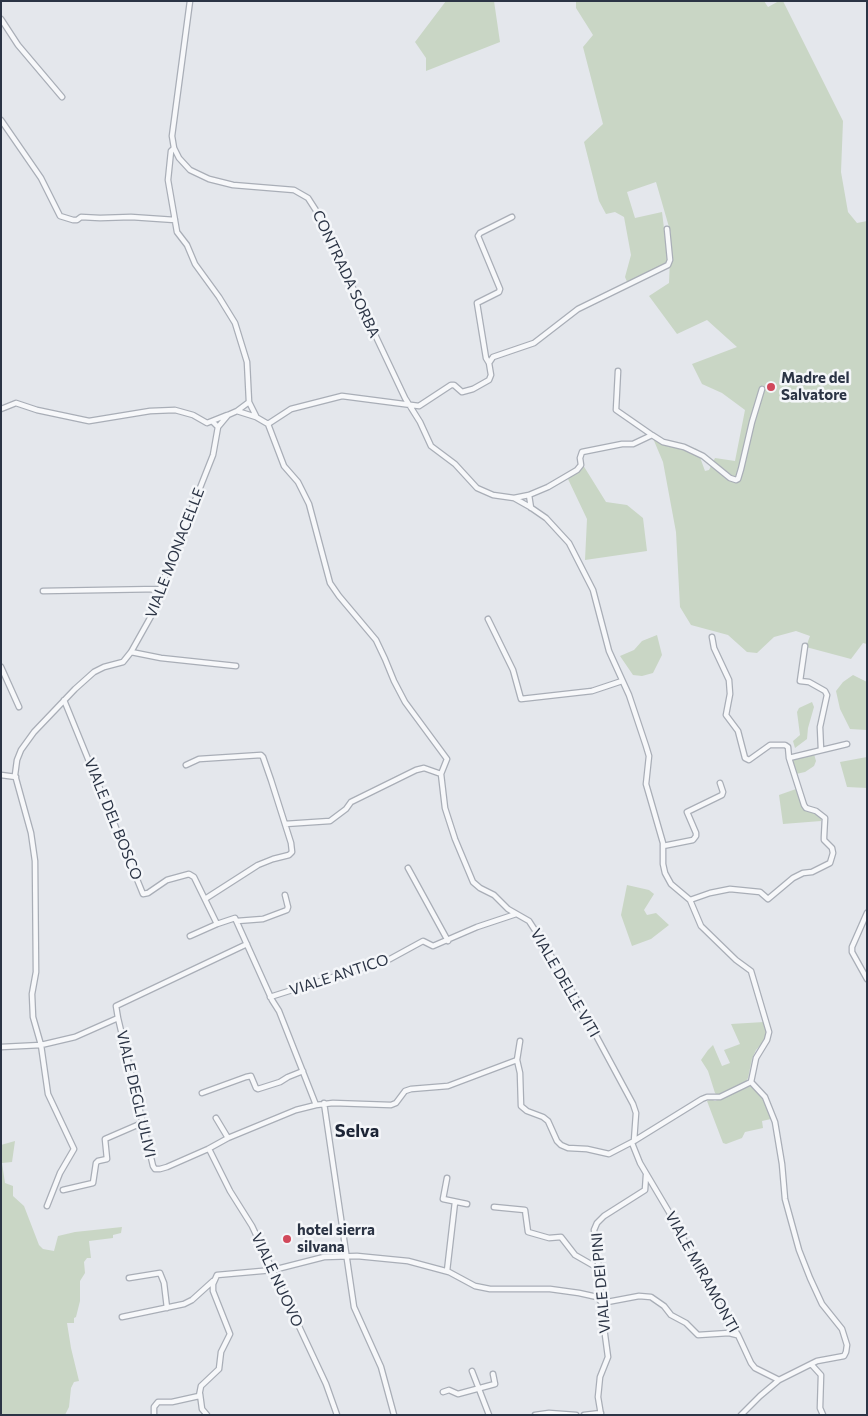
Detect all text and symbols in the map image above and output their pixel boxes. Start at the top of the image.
street label: CONTRADA SORBA [309,207,383,341]
place label: Madre del Salvatore [781,369,849,404]
marker: Madre del Salvatore [765,381,777,393]
street label: VIALE MONACELLE [142,485,208,621]
street label: VIALE DEL BOSCO [80,755,146,883]
street label: VIALE DELLE VITI [527,925,603,1041]
street label: VIALE ANTICO [287,950,391,1000]
street label: VIALE DEGLI ULIVI [113,1029,159,1159]
district label: Selva [335,1120,379,1142]
street label: VIALE MIRAMONTI [661,1208,743,1336]
place label: hotel sierra silvana [297,1221,375,1256]
street label: VIALE NUOVO [247,1230,307,1330]
street label: VIALE DEI PINI [588,1232,614,1334]
marker: hotel sierra silvana [281,1233,293,1245]

